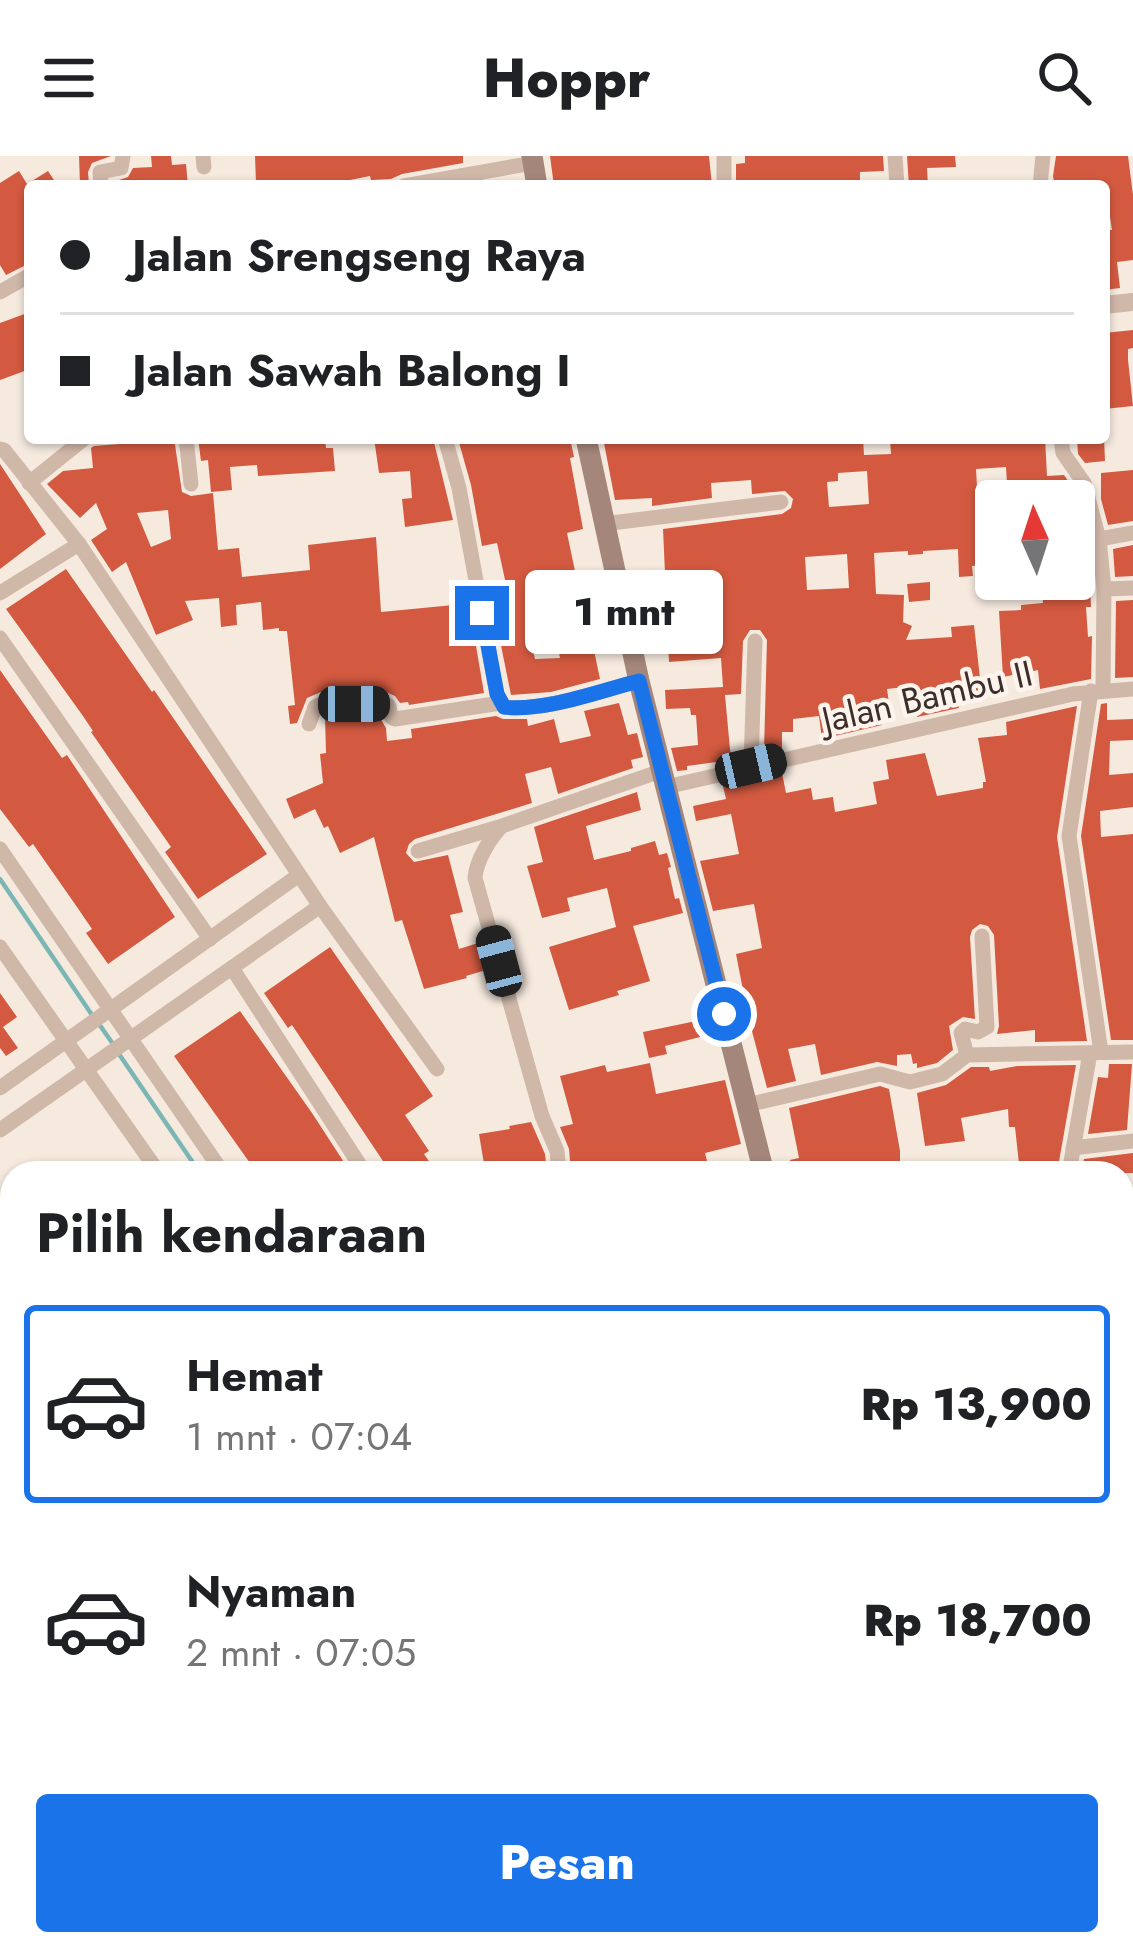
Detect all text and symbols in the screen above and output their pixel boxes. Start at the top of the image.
text: Hoppr [483,39,650,117]
icon: menu [36,45,102,111]
icon: search [1031,45,1097,111]
text: Jalan Srengseng Raya [132,223,586,288]
text: Jalan Sawah Balong I [132,338,571,403]
north arrow [975,480,1095,600]
map controls [975,480,1095,600]
callout: 1 mnt [524,571,722,655]
text: 1 mnt [573,583,675,640]
route end [455,586,509,640]
street label: Jalan Bambu II [813,647,1037,746]
car [318,686,390,722]
car [712,740,790,792]
car [472,922,526,1000]
route start [697,987,751,1041]
text: Pilih kendaraan [36,1194,427,1272]
text: Hemat [186,1343,323,1408]
icon: car [42,1350,150,1458]
text: Rp 13,900 [860,1372,1092,1437]
text: 1 mnt · 07:04 [186,1408,412,1465]
text: Nyaman [186,1559,356,1624]
icon: car [42,1566,150,1674]
text: Rp 18,700 [863,1588,1092,1653]
text: 2 mnt · 07:05 [186,1624,416,1681]
button: Pesan [36,1794,1098,1932]

